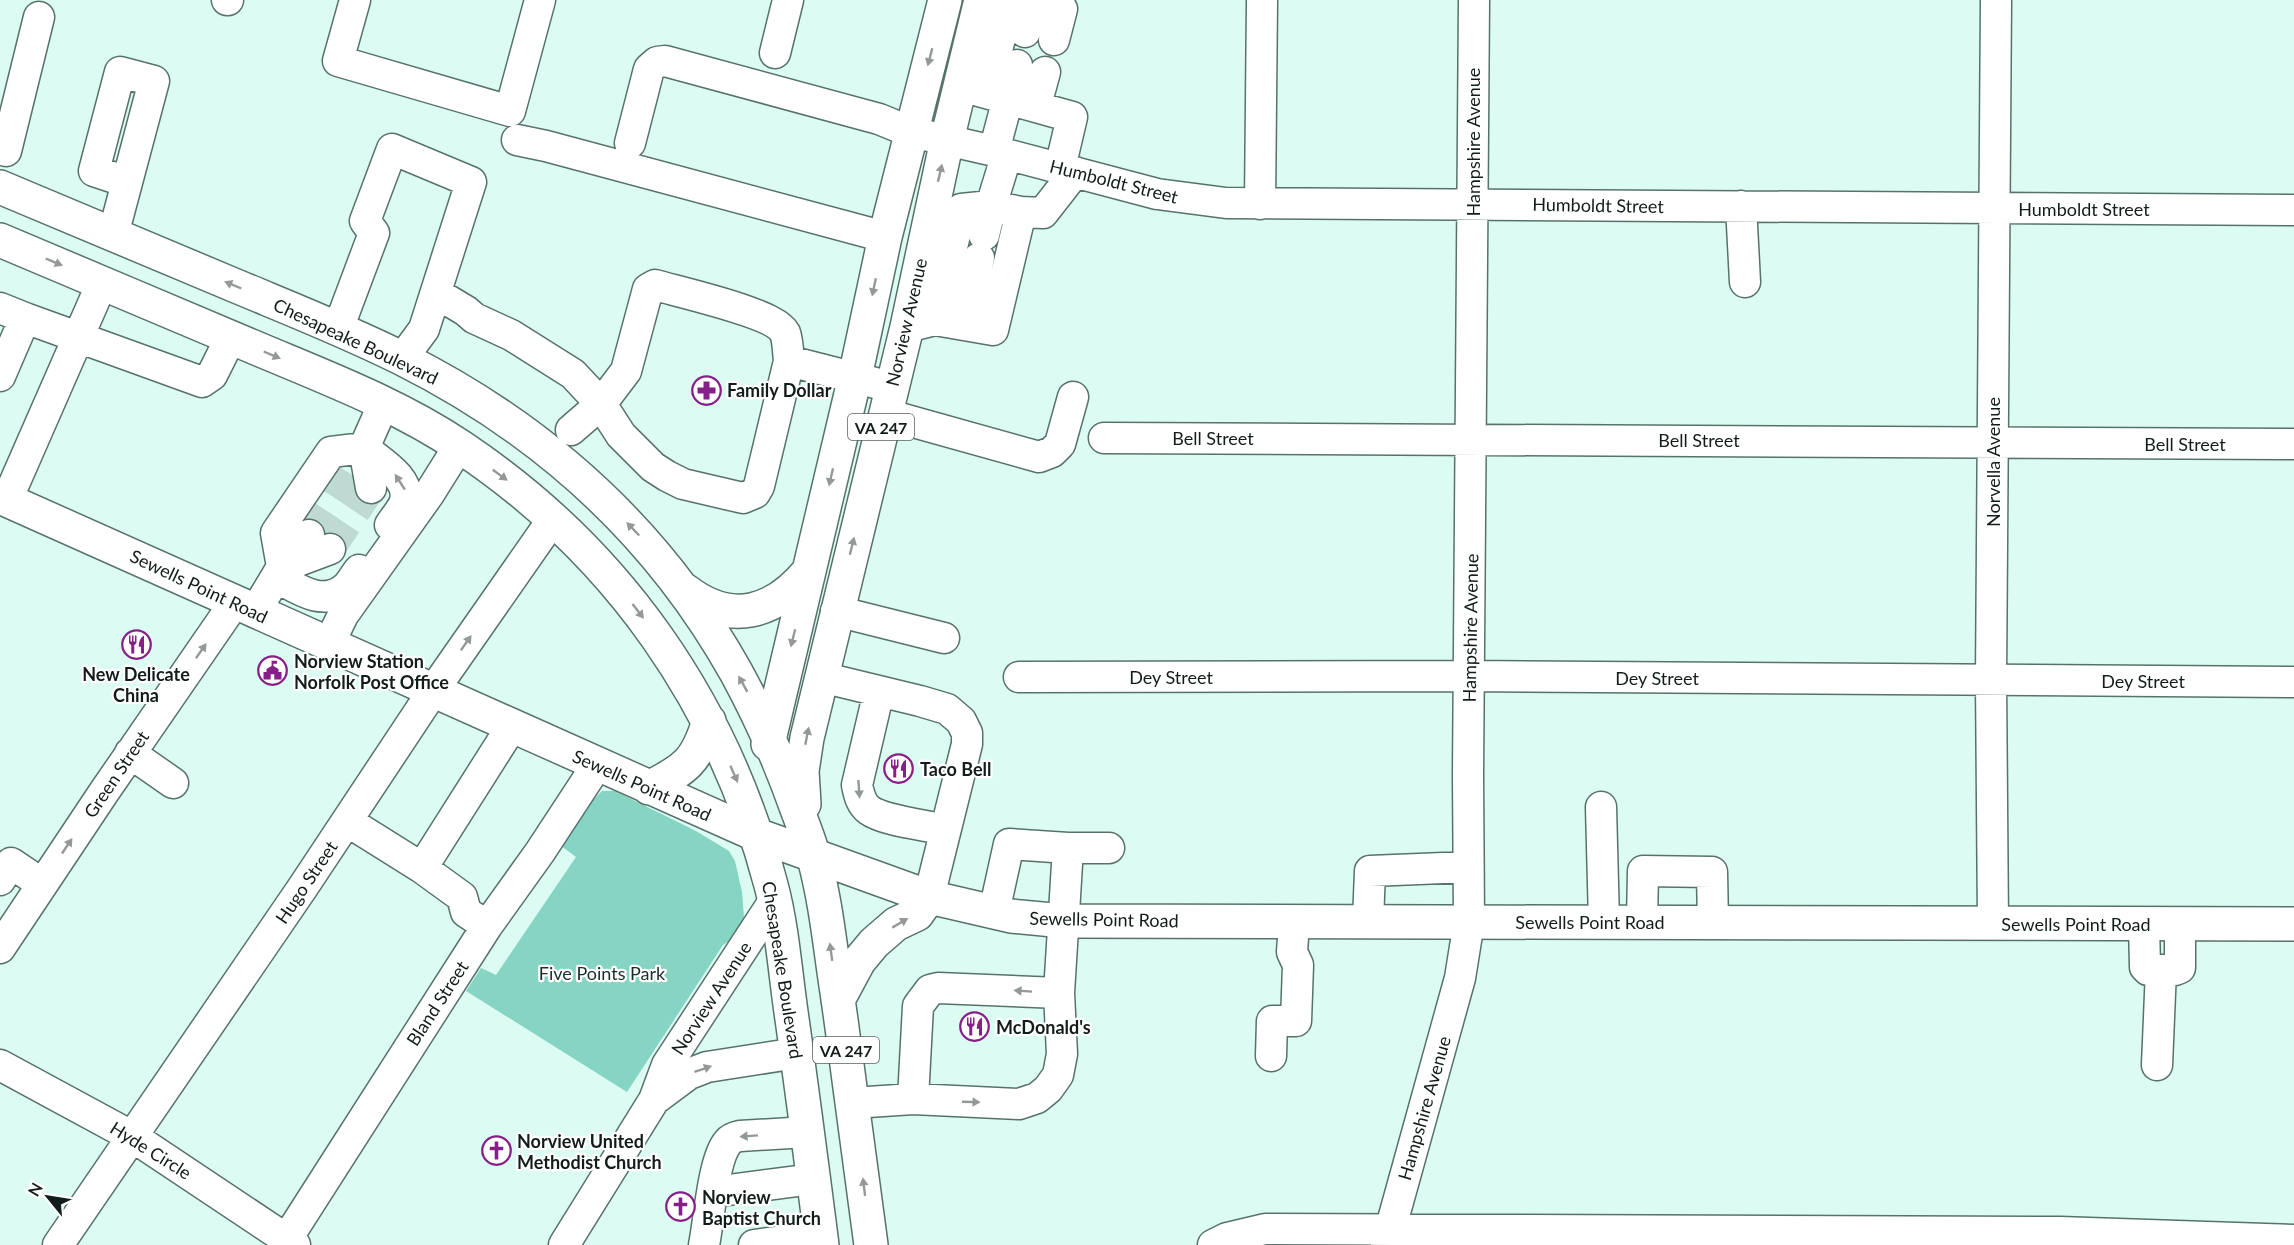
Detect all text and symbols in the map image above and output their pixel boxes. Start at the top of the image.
one-way arrow [925,48,934,66]
street label: Hampshire Avenue [1462,68,1484,216]
street label: Humboldt Street [1048,154,1181,208]
one-way arrow [936,163,945,182]
street label: Humboldt Street [1532,193,1664,217]
street label: Humboldt Street [2018,198,2150,220]
street label: Norview Avenue [881,256,931,388]
one-way arrow [45,258,63,268]
one-way arrow [869,278,879,296]
one-way arrow [224,280,242,289]
street label: Chesapeake Boulevard [270,293,442,389]
one-way arrow [263,351,281,360]
pharmacy icon: Family Dollar [690,374,722,406]
place label: Family Dollar [727,379,832,401]
street label: Norvella Avenue [1982,397,2004,527]
road number: VA 247 [848,414,914,440]
street label: Bell Street [1172,427,1254,449]
street label: Bell Street [1658,429,1740,451]
street label: Bell Street [2144,433,2226,455]
one-way arrow [826,468,836,486]
one-way arrow [491,469,507,481]
one-way arrow [395,473,406,490]
one-way arrow [627,522,640,537]
one-way arrow [848,537,858,556]
street label: Sewells Point Road [127,544,271,628]
street label: Hampshire Avenue [1458,553,1482,703]
one-way arrow [632,603,645,619]
restaurant icon: New Delicate China [120,629,152,661]
one-way arrow [787,629,797,647]
one-way arrow [461,635,472,651]
one-way arrow [195,643,206,659]
place label: Norview Station Norfolk Post Office [294,650,449,693]
public building icon: Norview Station Norfolk Post Office [257,655,289,687]
place label: New Delicate China [82,663,190,706]
street label: Dey Street [1129,666,1213,688]
street label: Dey Street [1615,667,1699,689]
street label: Dey Street [2101,670,2185,692]
one-way arrow [738,676,748,693]
street label: Green Street [79,726,153,822]
one-way arrow [803,726,812,745]
street label: Sewells Point Road [569,745,715,825]
restaurant icon: Taco Bell [883,753,915,785]
place label: Taco Bell [920,758,991,780]
one-way arrow [729,766,738,783]
one-way arrow [855,780,864,799]
street label: Hugo Street [270,836,342,928]
one-way arrow [62,838,73,855]
street label: Chesapeake Boulevard [758,880,808,1060]
street label: Sewells Point Road [1029,907,1179,931]
street label: Sewells Point Road [1515,911,1665,933]
street label: Sewells Point Road [2001,913,2151,935]
one-way arrow [892,918,908,929]
street label: Norview Avenue [666,937,756,1059]
one-way arrow [826,943,835,962]
street label: Bland Street [401,956,473,1050]
park label: Five Points Park [539,962,666,984]
one-way arrow [1014,986,1033,995]
restaurant icon: McDonald's [959,1011,991,1043]
place label: McDonald's [996,1016,1091,1038]
street label: Hampshire Avenue [1393,1033,1455,1183]
road number: VA 247 [813,1037,879,1063]
one-way arrow [694,1064,712,1074]
one-way arrow [962,1097,981,1106]
street label: Hyde Circle [106,1116,196,1184]
place label: Norview United Methodist Church [517,1130,662,1173]
one-way arrow [739,1131,758,1140]
church icon: Norview United Methodist Church [480,1135,512,1167]
north arrow [18,1167,78,1227]
one-way arrow [859,1177,868,1196]
text: N [23,1179,46,1199]
place label: Norview Baptist Church [702,1186,821,1229]
church icon: Norview Baptist Church [665,1191,697,1223]

